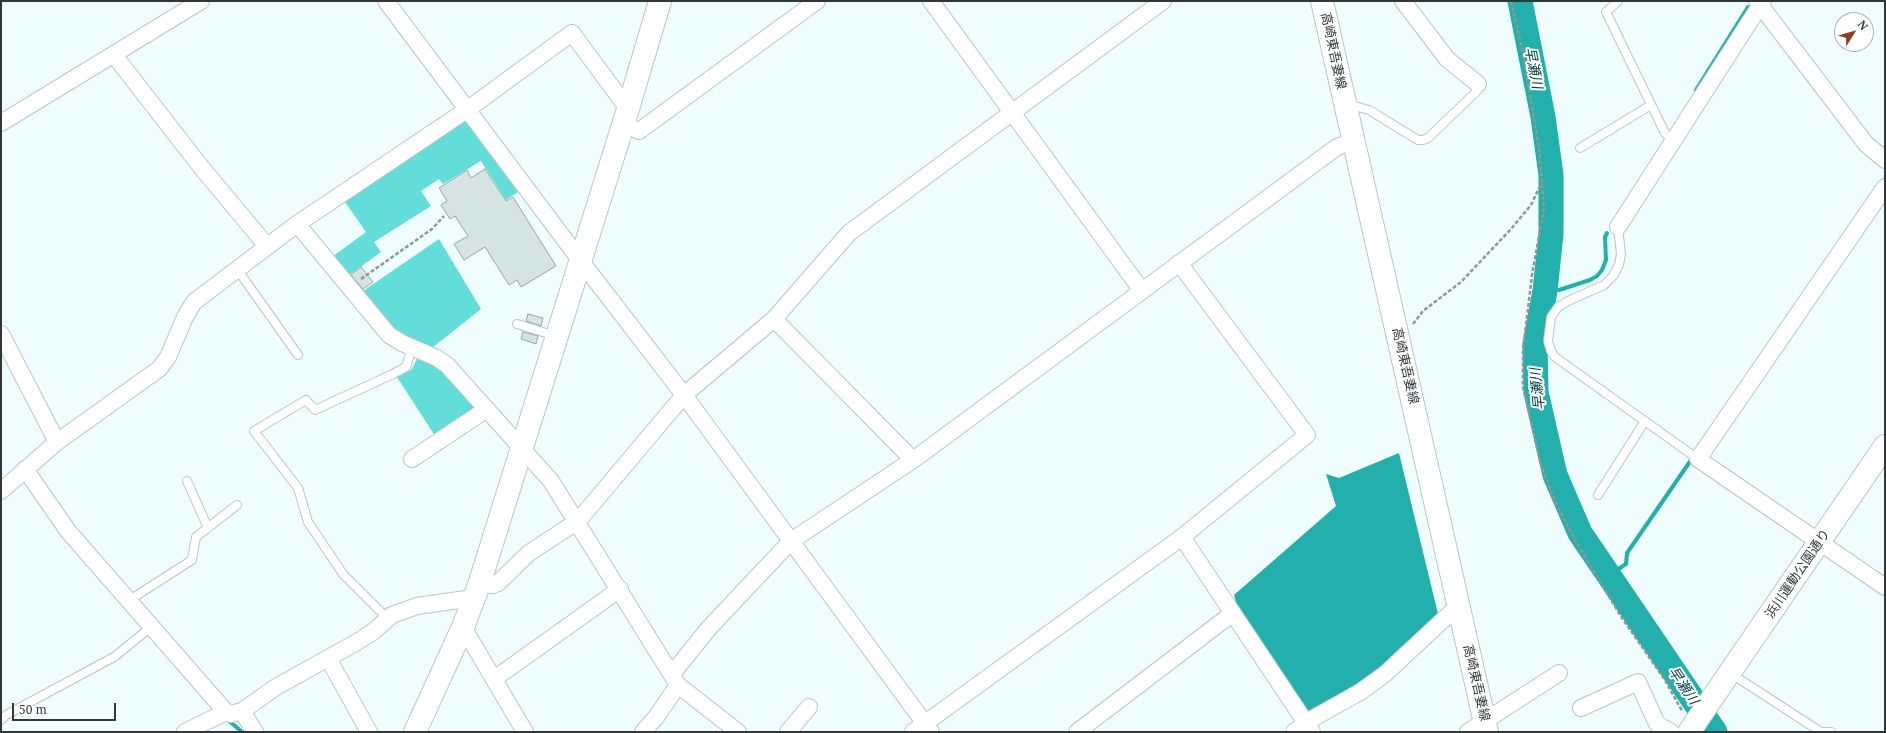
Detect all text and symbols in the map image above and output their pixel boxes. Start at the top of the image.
street label: 高崎東吾妻線 [1317,11,1349,91]
north arrow [1834,12,1874,52]
text: N [1855,17,1872,33]
water label: 早瀬川 [1521,46,1545,90]
street label: 高崎東吾妻線 [1389,326,1421,406]
water label: 早瀬川 [1527,367,1549,411]
street label: 浜川運動公園通り [1762,527,1834,621]
street label: 高崎東吾妻線 [1460,643,1492,723]
water label: 早瀬川 [1664,664,1702,708]
scale bar [14,695,118,721]
text: 50 m [19,701,47,718]

